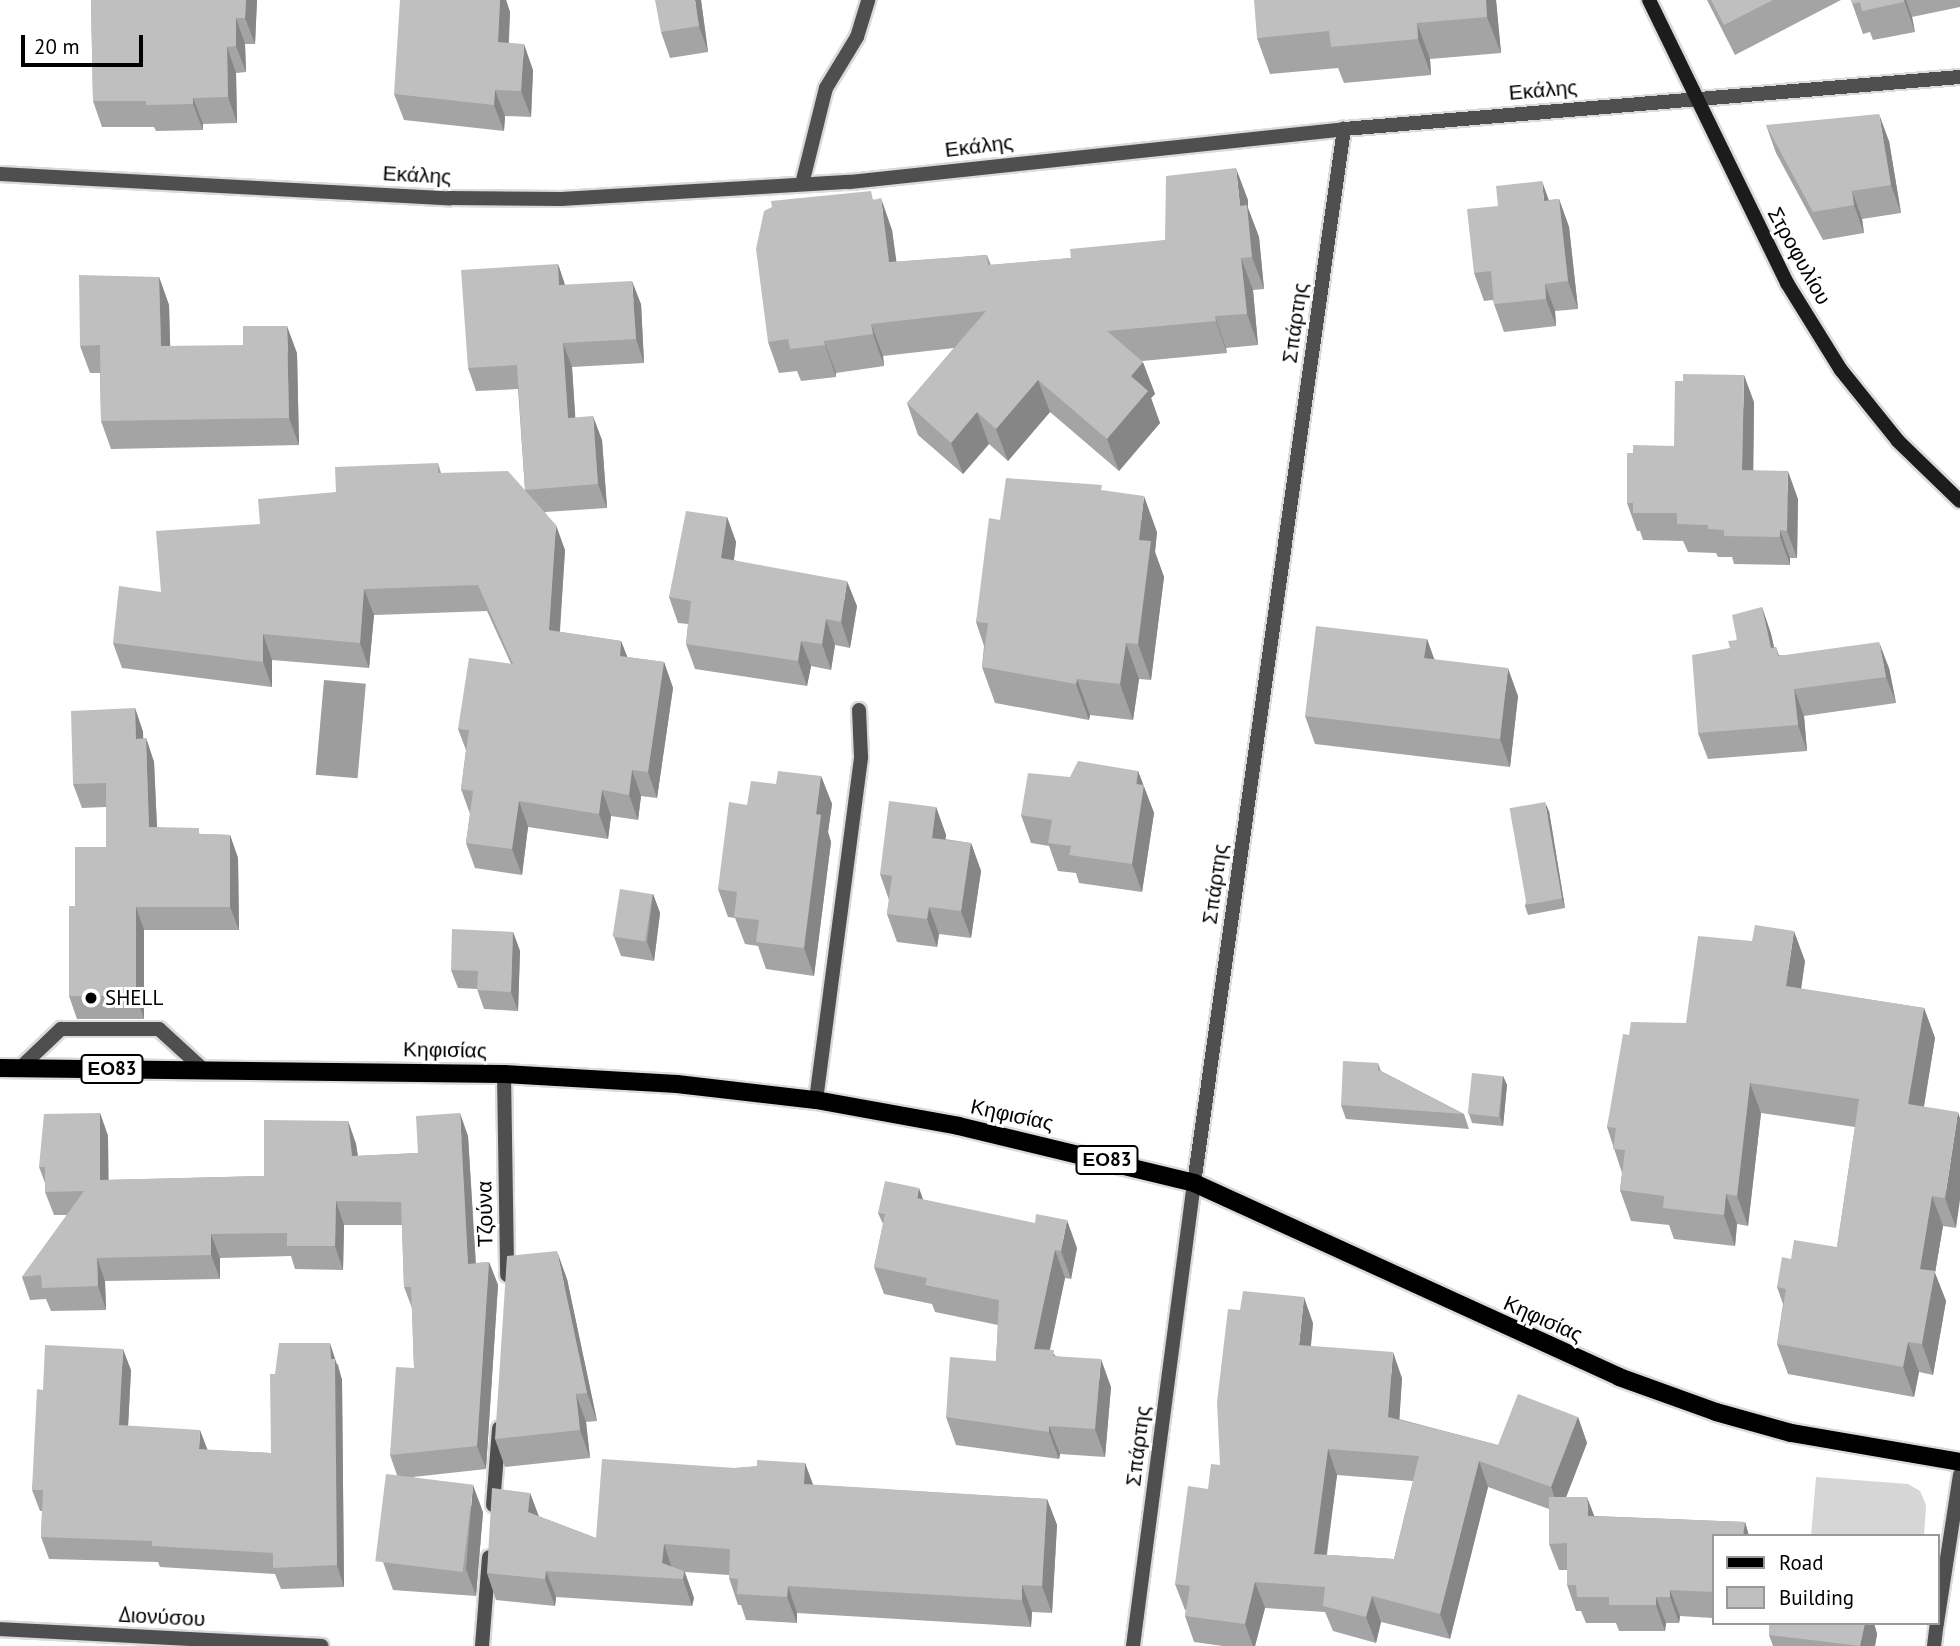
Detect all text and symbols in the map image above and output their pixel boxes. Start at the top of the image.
scale bar [24,21,147,65]
text: 20 m [34,33,80,60]
street label: Εκάλης [1508,74,1578,106]
street label: Εκάλης [943,129,1015,163]
street label: Εκάλης [382,161,452,189]
street label: Στροφυλίου [1762,203,1836,309]
street label: Σπάρτης [1277,281,1313,365]
street label: Σπάρτης [1197,842,1233,926]
place label: SHELL [105,985,163,1011]
marker: SHELL [83,990,99,1006]
street label: Κηφισίας [403,1037,487,1063]
road number: ΕΟ83 [80,1054,144,1084]
street label: Κηφισίας [968,1094,1056,1136]
road number: ΕΟ83 [1076,1144,1138,1176]
street label: Τζούνα [472,1181,498,1247]
street label: Κηφισίας [1500,1290,1586,1348]
street label: Σπάρτης [1121,1404,1155,1488]
legend [1712,1534,1939,1625]
text: Road [1779,1549,1823,1576]
text: Building [1779,1584,1854,1611]
street label: Διονύσου [118,1602,206,1632]

